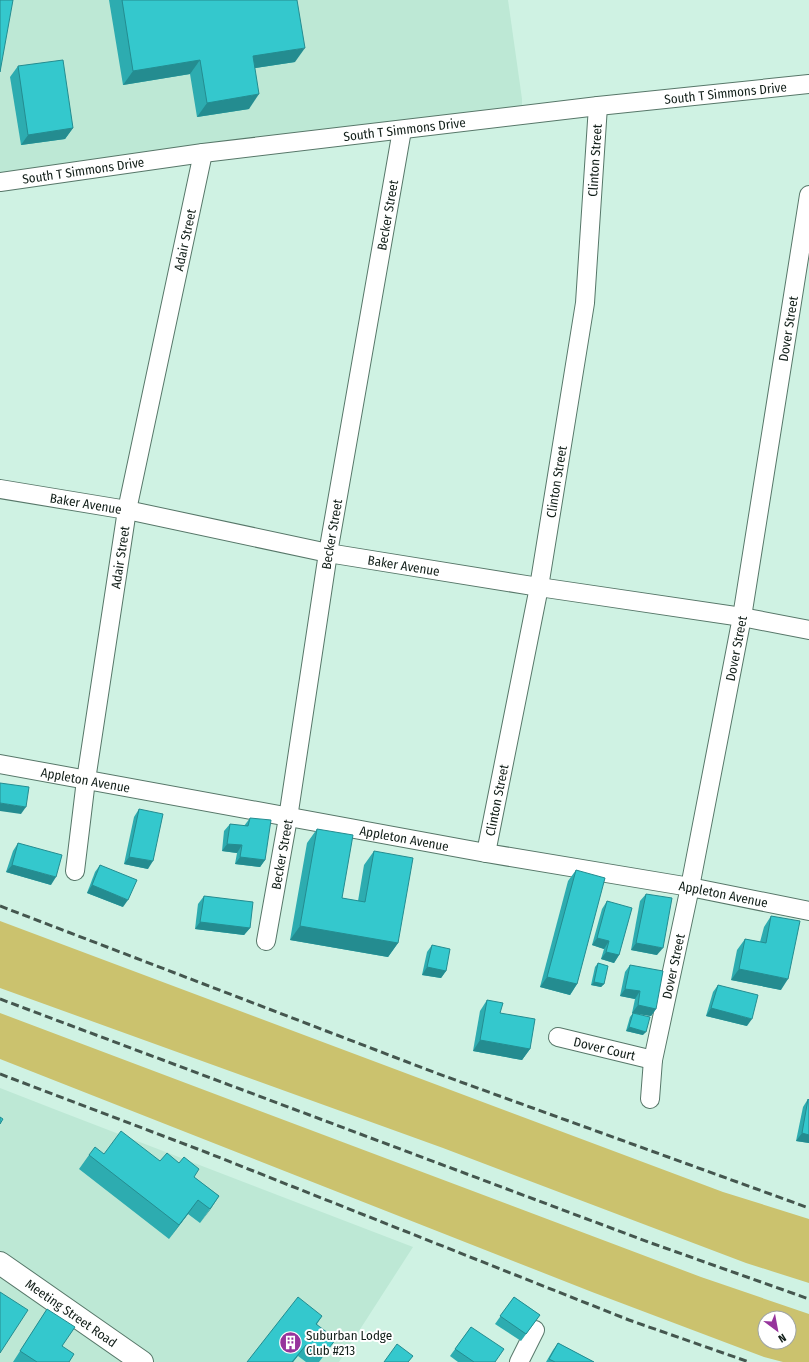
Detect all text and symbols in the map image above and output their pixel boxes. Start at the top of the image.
street label: South T Simmons Drive [664,79,787,107]
street label: South T Simmons Drive [343,115,467,144]
street label: Clinton Street [585,123,605,197]
street label: South T Simmons Drive [21,154,145,187]
street label: Becker Street [374,178,401,252]
street label: Adair Street [171,207,199,272]
street label: Dover Street [776,294,801,363]
street label: Clinton Street [543,444,570,519]
street label: Baker Avenue [49,490,123,517]
street label: Becker Street [319,497,345,571]
street label: Adair Street [108,524,133,590]
street label: Baker Avenue [367,553,441,579]
street label: Dover Street [723,614,750,682]
street label: Clinton Street [483,762,512,837]
street label: Appleton Avenue [40,765,131,796]
street label: Becker Street [268,817,296,891]
street label: Appleton Avenue [358,823,450,854]
street label: Appleton Avenue [678,878,769,911]
street label: Dover Street [659,932,688,1000]
street label: Dover Court [572,1034,638,1064]
street label: Meeting Street Road [23,1276,120,1350]
north arrow [757,1310,797,1350]
place label: Suburban Lodge Club #213 [306,1328,392,1358]
building icon: Suburban Lodge Club #213 [278,1329,304,1355]
text: N [776,1331,788,1345]

